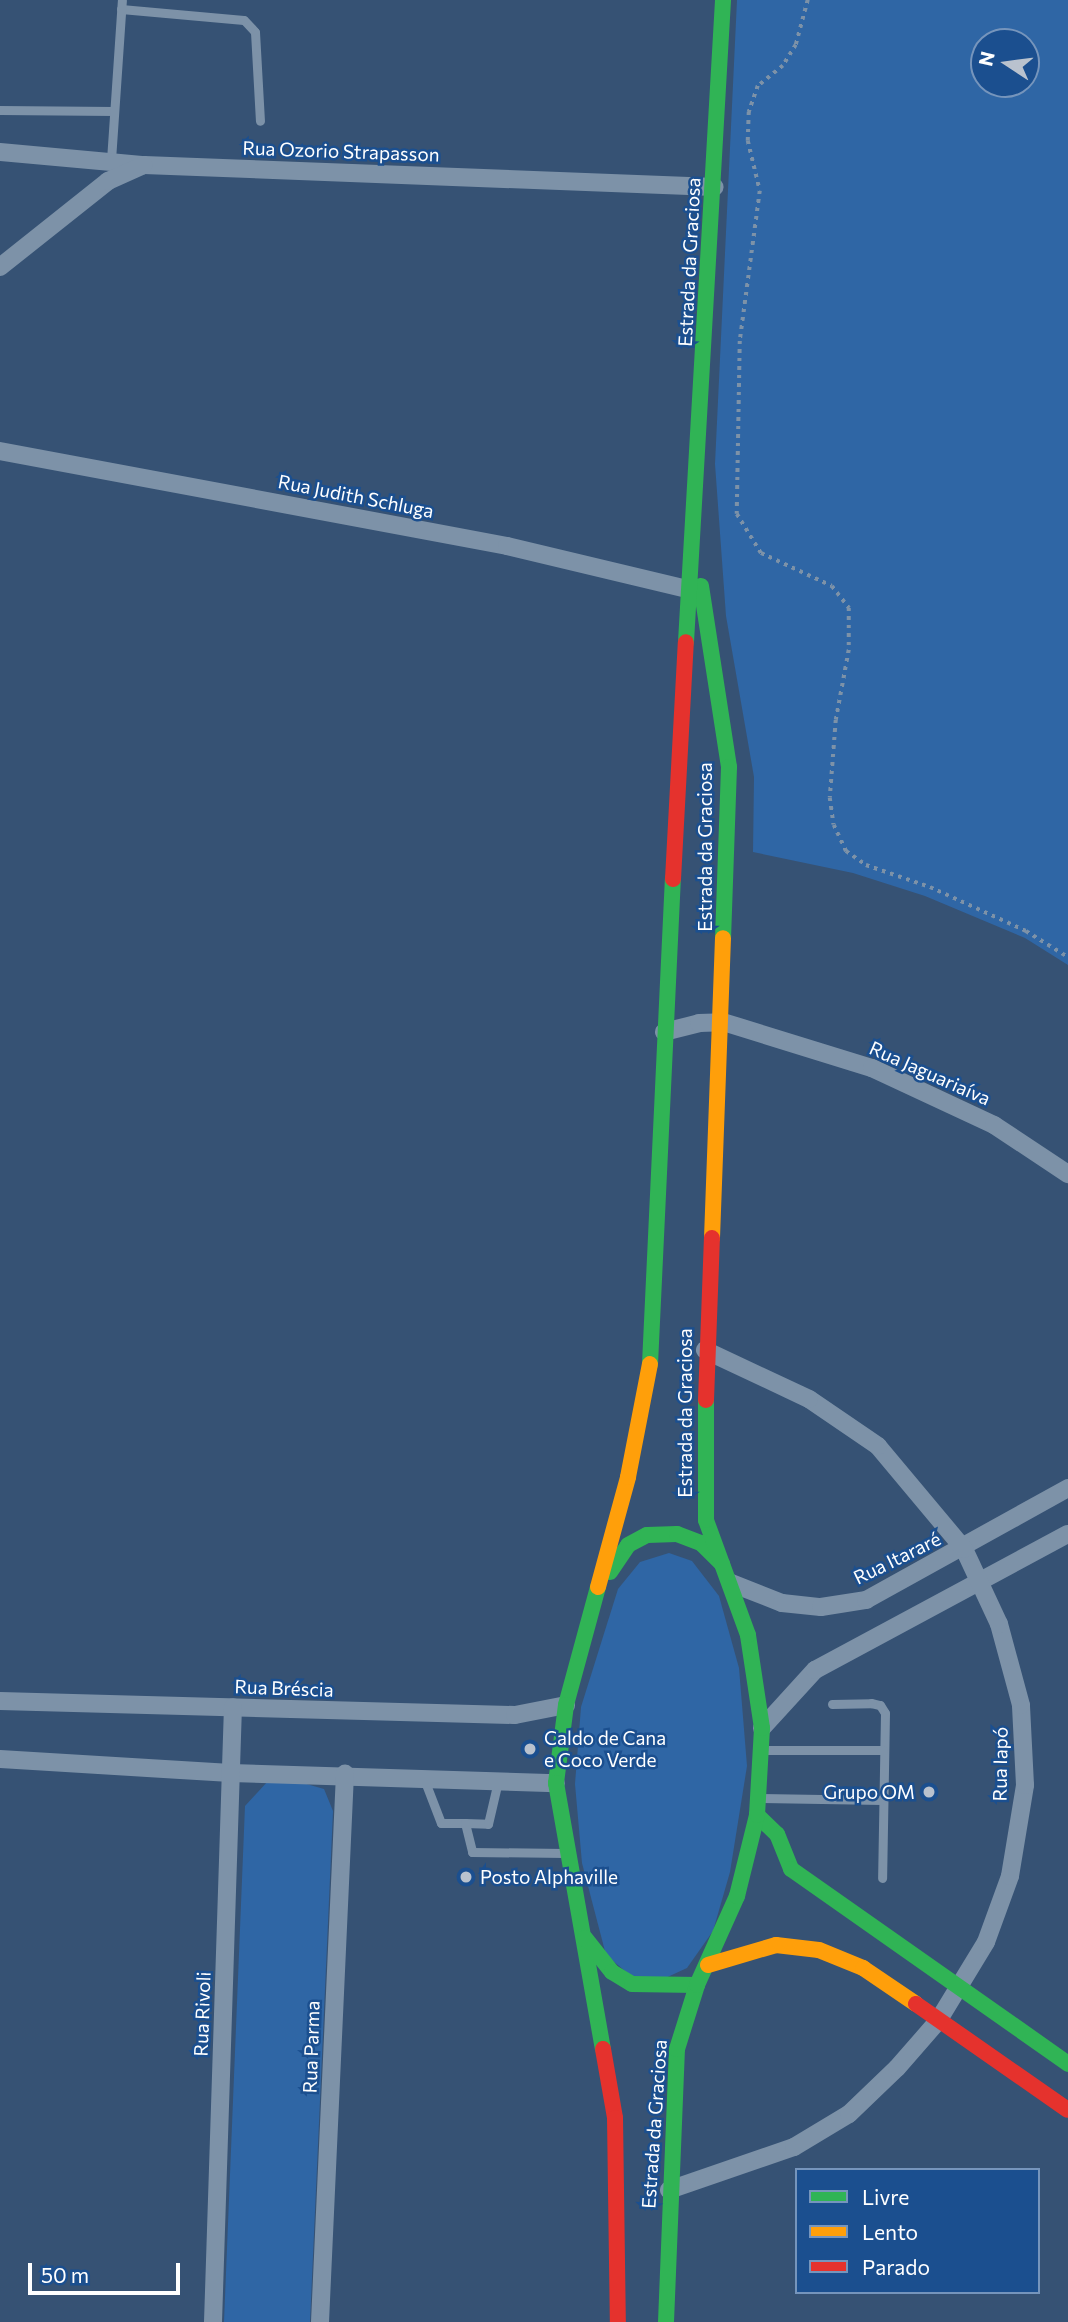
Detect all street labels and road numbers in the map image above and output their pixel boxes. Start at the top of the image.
street label: Rua Ozorio Strapasson [242,136,440,166]
street label: Estrada da Graciosa [673,177,705,347]
street label: Rua Judith Schluga [276,470,436,522]
street label: Estrada da Graciosa [694,762,716,932]
street label: Rua Jaguariaíva [866,1036,994,1110]
street label: Estrada da Graciosa [674,1328,696,1498]
street label: Rua Itararé [850,1527,944,1589]
street label: Rua Bréscia [234,1675,334,1701]
street label: Rua Iapó [988,1726,1012,1802]
street label: Rua Rivoli [189,1971,215,2057]
street label: Rua Parma [298,2000,324,2094]
street label: Estrada da Graciosa [637,2039,671,2209]

